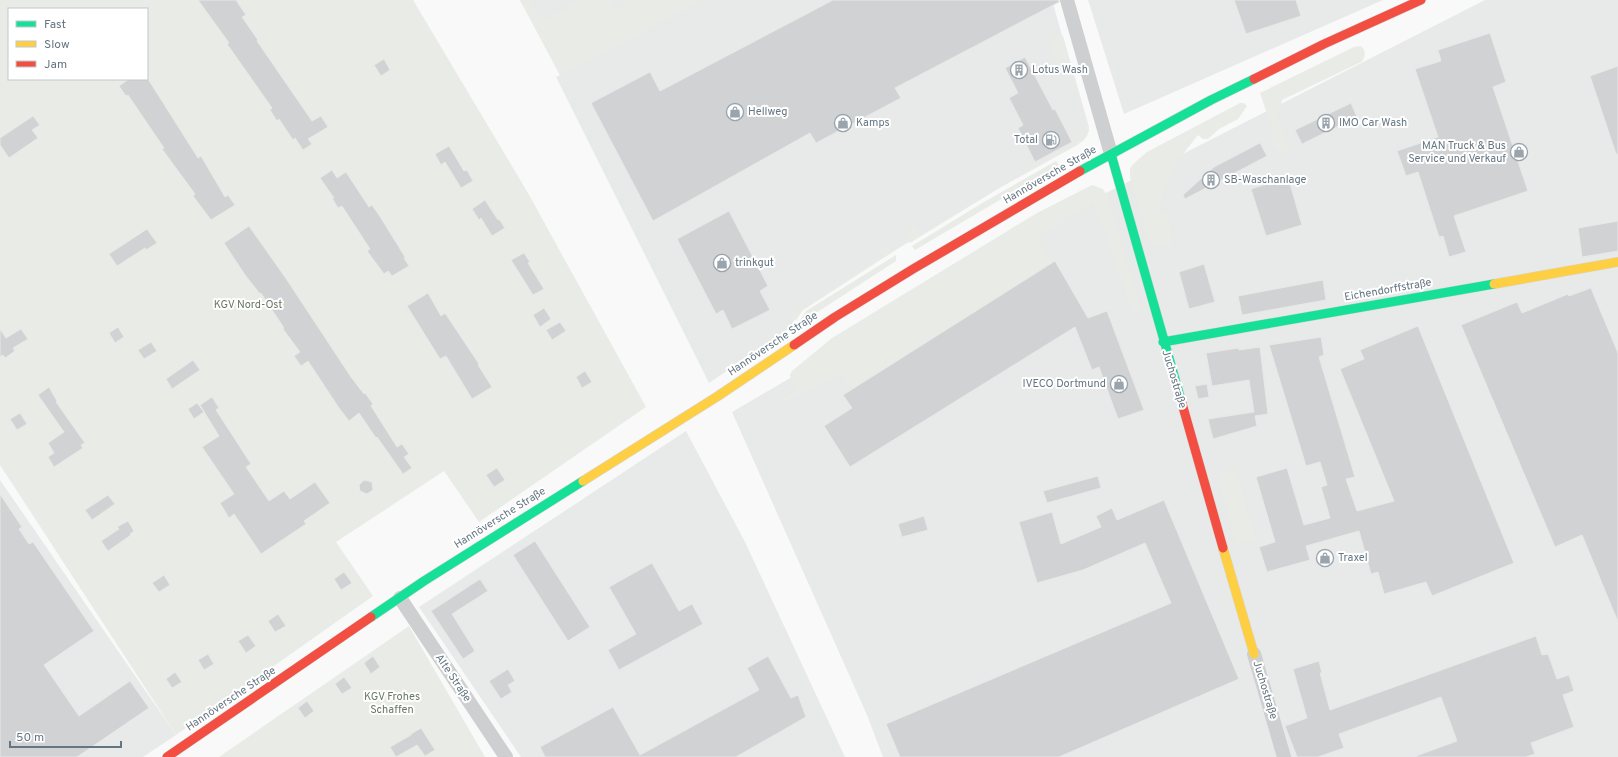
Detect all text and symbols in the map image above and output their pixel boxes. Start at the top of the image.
legend [8,8,148,80]
text: Fast [44,17,66,33]
text: Slow [44,37,70,53]
text: Jam [44,57,67,73]
building icon: Lotus Wash [1009,60,1029,80]
place label: Lotus Wash [1032,63,1088,77]
shop icon: Hellweg [725,102,745,122]
place label: Hellweg [748,105,787,119]
shop icon: Kamps [833,113,853,133]
building icon: IMO Car Wash [1316,113,1336,133]
place label: Kamps [856,116,890,130]
place label: IMO Car Wash [1339,116,1407,130]
fuel station icon: Total [1041,130,1061,150]
place label: Total [1014,133,1038,147]
place label: MAN Truck & Bus Service und Verkauf [1408,139,1506,166]
shop icon: MAN Truck & Bus Service und Verkauf [1509,142,1529,162]
street label: Hannöversche Straße [1001,143,1099,207]
building icon: SB-Waschanlage [1201,170,1221,190]
place label: SB-Waschanlage [1224,173,1307,187]
shop icon: trinkgut [712,253,732,273]
place label: trinkgut [735,256,774,270]
street label: Eichendorffstraße [1343,275,1433,305]
park label: KGV Nord-Ost [214,298,282,312]
street label: Hannöversche Straße [725,309,821,379]
street label: Juchostraße [1158,348,1190,410]
shop icon: IVECO Dortmund [1109,374,1129,394]
place label: IVECO Dortmund [1022,377,1106,391]
street label: Hannöversche Straße [452,484,548,552]
shop icon: Traxel [1315,548,1335,568]
place label: Traxel [1338,551,1368,565]
street label: Alte Straße [432,651,474,705]
street label: Juchostraße [1249,659,1281,721]
street label: Hannöversche Straße [183,664,279,734]
park label: KGV Frohes Schaffen [364,690,420,717]
scale bar [10,723,121,749]
text: 50 m [16,730,44,746]

